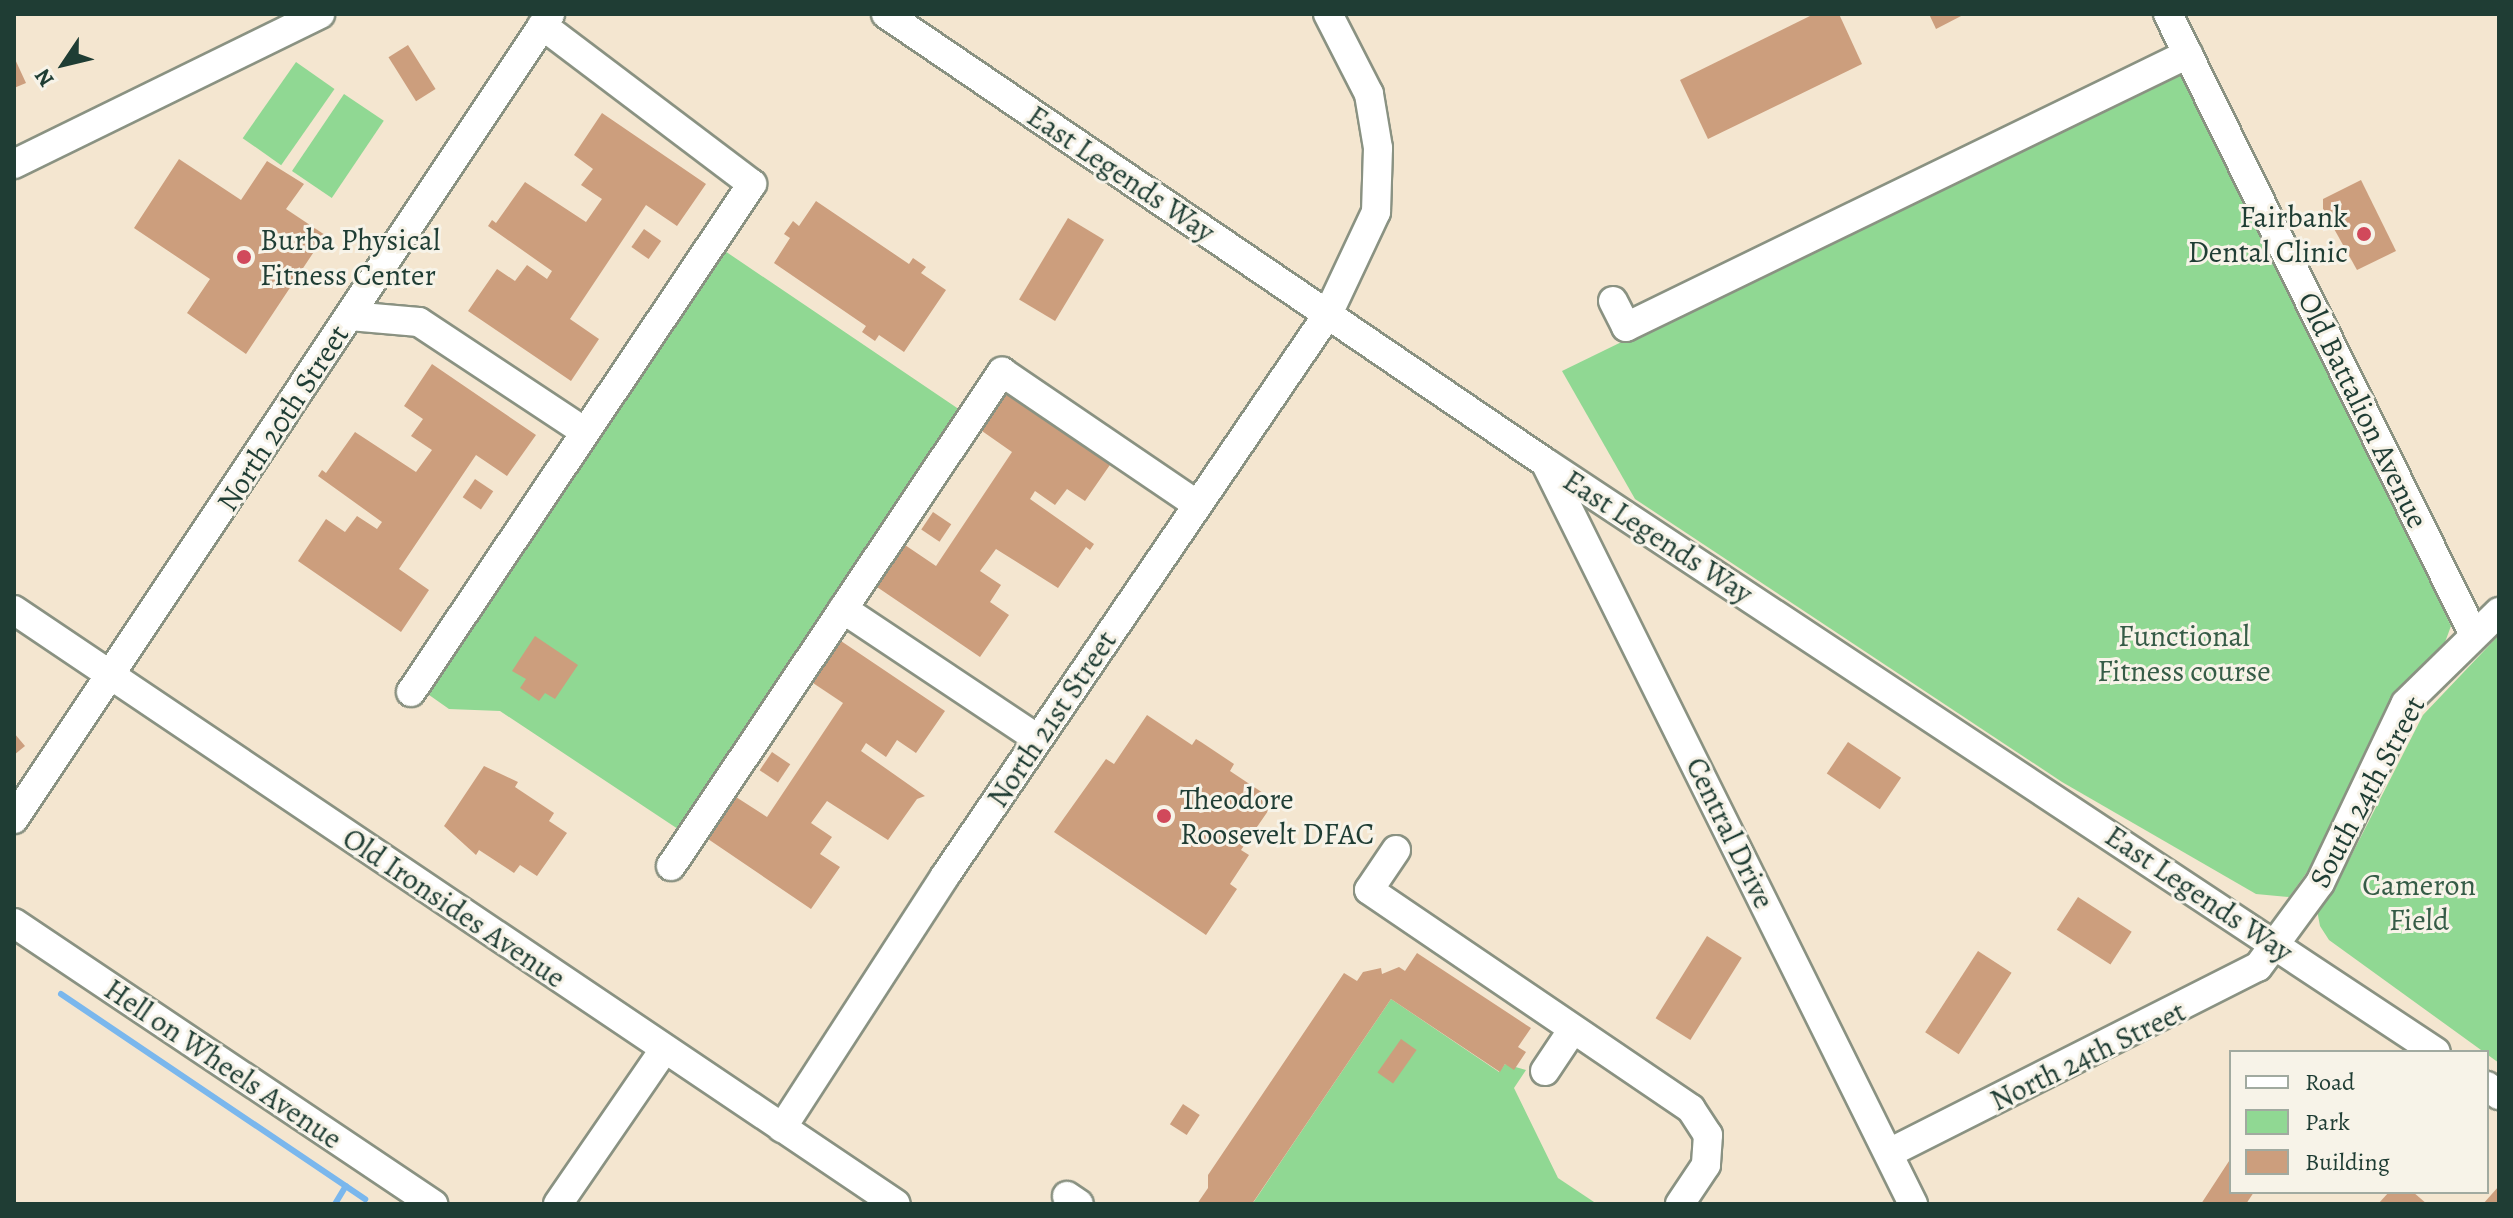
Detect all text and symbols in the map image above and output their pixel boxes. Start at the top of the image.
north arrow [24,24,104,104]
text: N [27,63,61,93]
street label: East Legends Way [1020,98,1222,250]
place label: Fairbank Dental Clinic [2188,199,2348,270]
place label: Burba Physical Fitness Center [260,222,440,292]
marker: Fairbank Dental Clinic [2355,225,2373,243]
marker: Burba Physical Fitness Center [235,248,253,266]
street label: Old Battalion Avenue [2290,286,2436,534]
street label: North 20th Street [209,318,357,518]
street label: East Legends Way [1556,462,1760,612]
park label: Functional Fitness course [2097,618,2271,688]
street label: North 21st Street [980,624,1124,814]
street label: South 24th Street [2301,690,2433,894]
street label: Central Drive [1678,752,1782,914]
place label: Theodore Roosevelt DFAC [1180,781,1374,852]
marker: Theodore Roosevelt DFAC [1155,807,1173,825]
street label: East Legends Way [2098,818,2300,970]
street label: Old Ironsides Avenue [336,820,572,996]
park label: Cameron Field [2362,867,2476,938]
street label: Hell on Wheels Avenue [97,971,349,1157]
street label: North 24th Street [1985,993,2191,1119]
legend [2229,1050,2489,1194]
text: Road [2305,1066,2355,1098]
text: Park [2305,1106,2350,1138]
text: Building [2305,1146,2390,1178]

